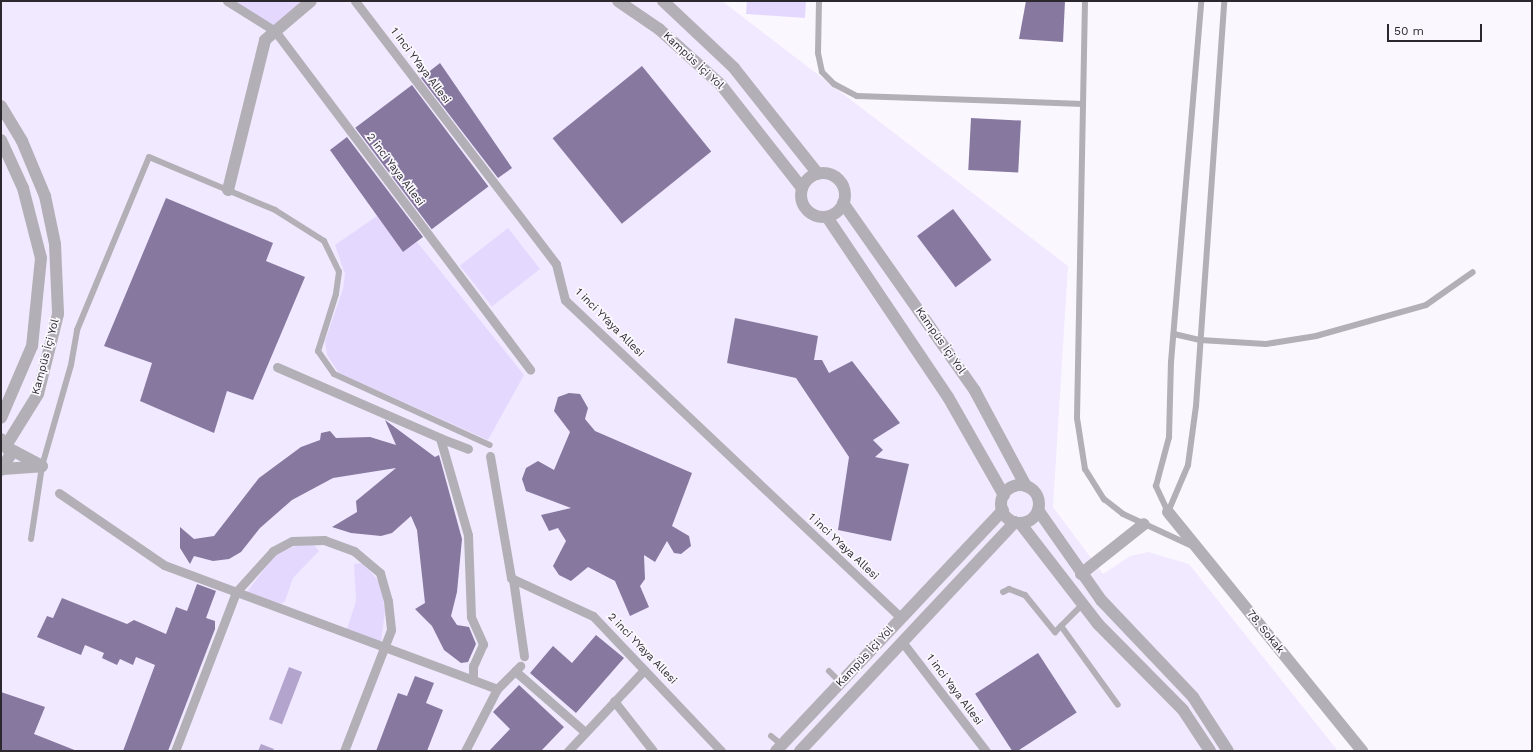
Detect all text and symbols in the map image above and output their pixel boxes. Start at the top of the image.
scale bar [1389,16,1484,42]
text: 50 m [1394,24,1424,38]
street label: 1 inci YYaya Allesi [387,25,453,107]
street label: Kampüs İçi Yol [660,29,726,93]
street label: 2 inci Yaya Allesi [363,131,427,209]
street label: 1 inci YYaya Allesi [572,286,646,360]
street label: Kampüs İçi Yol [912,305,968,377]
street label: Kampüs İçi Yol [29,317,63,397]
street label: 1 inci YYaya Allesi [805,511,881,583]
street label: 78. Sokak [1244,608,1286,656]
street label: 2 inci YYaya Allesi [604,610,680,688]
street label: Kampüs İçi Yol [833,624,897,690]
street label: 1 inci Yaya Allesi [923,652,985,728]

